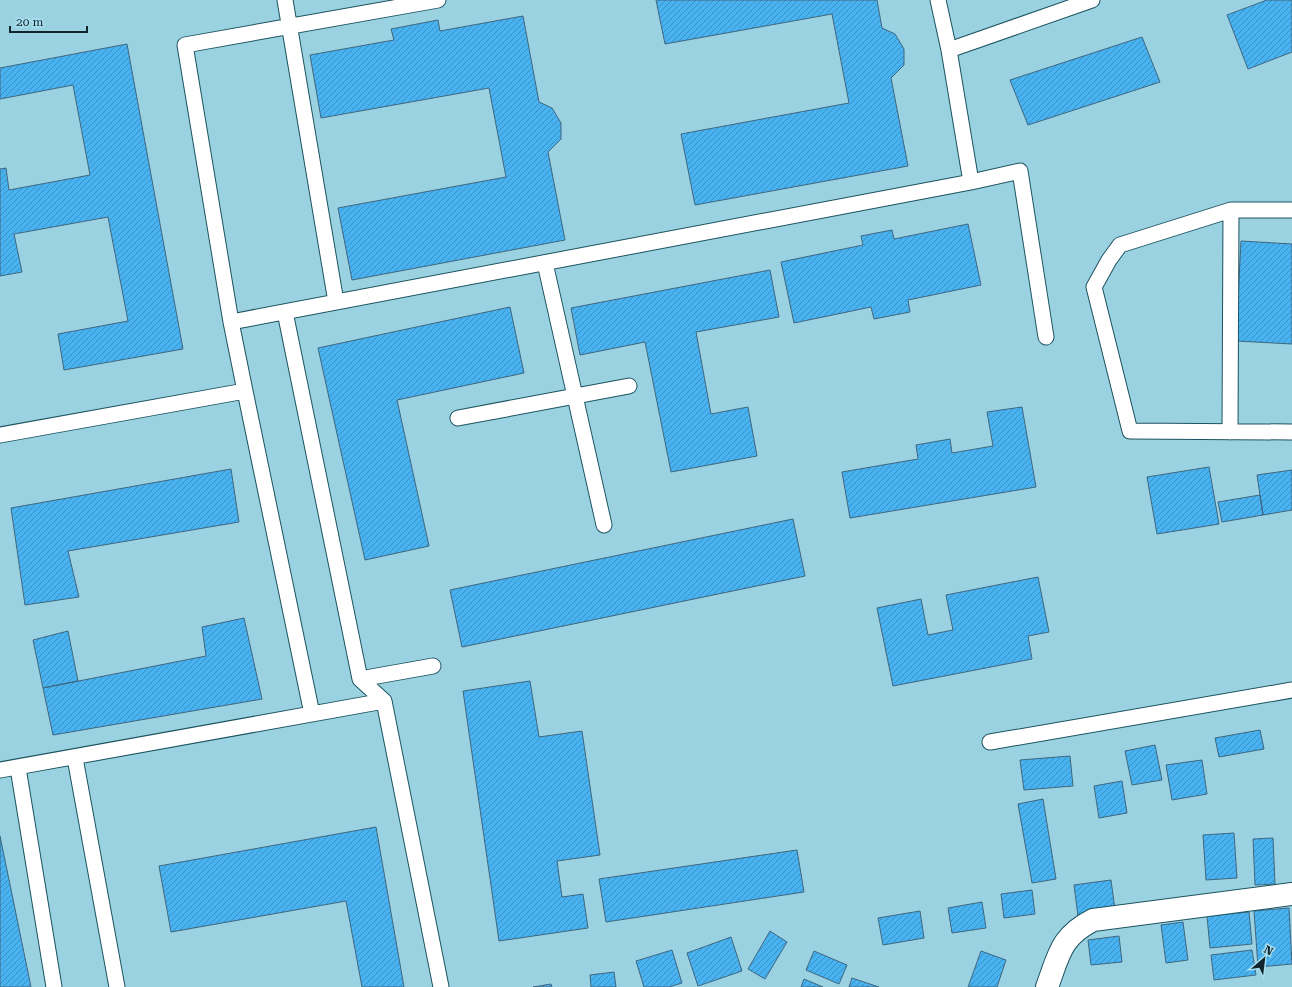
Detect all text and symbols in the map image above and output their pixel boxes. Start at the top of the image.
scale bar [10,8,87,34]
text: 20 m [16,15,43,29]
north arrow [1244,939,1284,979]
text: N [1262,943,1276,959]

